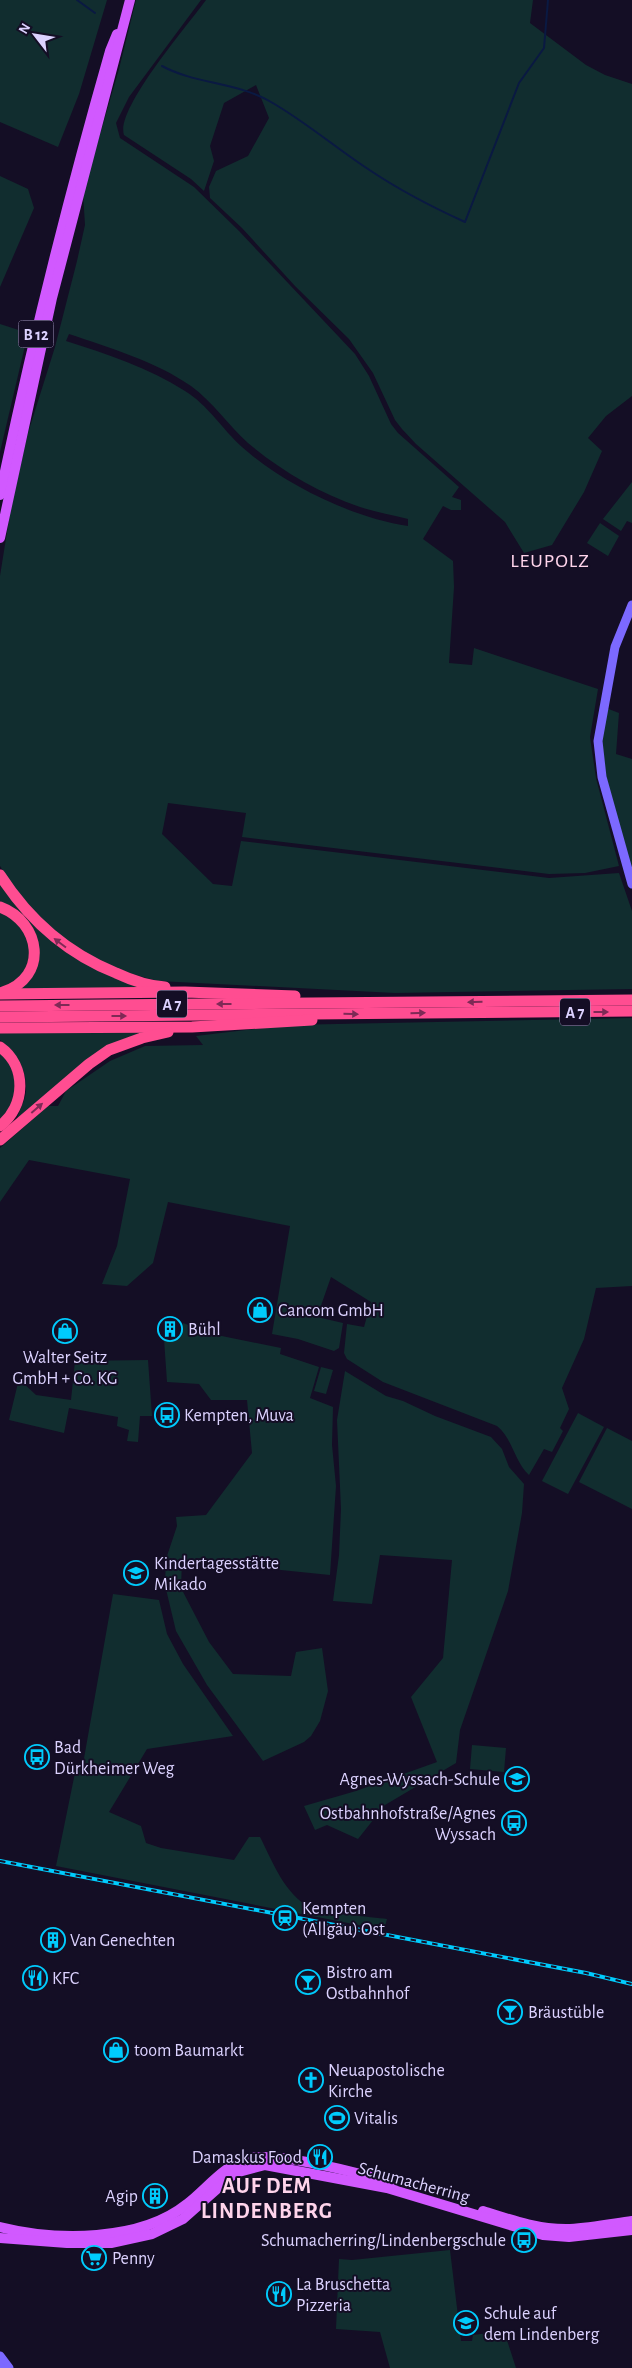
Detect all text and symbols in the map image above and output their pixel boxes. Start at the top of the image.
north arrow [10,10,60,60]
text: N [16,21,33,37]
road number: B 12 [18,320,54,348]
district label: LEUPOLZ [510,551,590,571]
one-way arrow [53,938,67,948]
road number: A 7 [157,991,187,1018]
one-way arrow [466,998,482,1006]
road number: A 7 [560,999,590,1026]
one-way arrow [216,1000,232,1008]
one-way arrow [54,1001,70,1009]
one-way arrow [593,1007,609,1015]
one-way arrow [411,1009,427,1017]
one-way arrow [343,1010,359,1018]
one-way arrow [111,1012,127,1020]
one-way arrow [31,1103,43,1114]
shop icon: Cancom GmbH [247,1297,273,1323]
place label: Cancom GmbH [278,1302,384,1320]
building icon: Bühl [157,1316,183,1342]
shop icon: Walter Seitz GmbH + Co. KG [52,1318,78,1344]
place label: Bühl [188,1321,221,1339]
place label: Walter Seitz GmbH + Co. KG [13,1349,117,1388]
bus stop icon: Kempten, Muva [154,1402,180,1428]
place label: Kempten, Muva [184,1407,294,1425]
place label: Kindertagesstätte Mikado [154,1555,279,1594]
school or university icon: Kindertagesstätte Mikado [123,1560,149,1586]
place label: Bad Dürkheimer Weg [54,1739,175,1778]
bus stop icon: Bad Dürkheimer Weg [24,1744,50,1770]
school or university icon: Agnes-Wyssach-Schule [504,1766,530,1792]
place label: Agnes-Wyssach-Schule [339,1771,500,1789]
place label: Ostbahnhofstraße/Agnes Wyssach [320,1805,496,1844]
bus stop icon: Ostbahnhofstraße/Agnes Wyssach [501,1810,527,1836]
place label: Kempten (Allgäu) Ost [302,1900,385,1939]
station icon: Kempten (Allgäu) Ost [272,1905,298,1931]
building icon: Van Genechten [40,1927,66,1953]
place label: Van Genechten [70,1932,175,1950]
place label: Bistro am Ostbahnhof [326,1964,411,2003]
restaurant icon: KFC [22,1965,48,1991]
bar icon: Bistro am Ostbahnhof [295,1969,321,1995]
place label: KFC [52,1970,79,1988]
bar icon: Bräustüble [497,1999,523,2025]
place label: Bräustüble [528,2004,604,2022]
shop icon: toom Baumarkt [103,2037,129,2063]
place label: toom Baumarkt [134,2042,244,2060]
place label: Neuapostolische Kirche [328,2062,445,2101]
church icon: Neuapostolische Kirche [298,2067,324,2093]
sports icon: Vitalis [324,2105,350,2131]
place label: Vitalis [354,2110,398,2128]
restaurant icon: Damaskus Food [307,2144,333,2170]
place label: Damaskus Food [192,2149,302,2167]
street label: Schumacherring [356,2159,472,2207]
district label: AUF DEM LINDENBERG [201,2175,333,2222]
building icon: Agip [142,2183,168,2209]
place label: Agip [105,2188,138,2206]
bus stop icon: Schumacherring/Lindenbergschule [511,2227,537,2253]
place label: Schumacherring/Lindenbergschule [261,2232,506,2250]
supermarket icon: Penny [81,2245,107,2271]
place label: Penny [112,2250,155,2268]
place label: La Bruschetta Pizzeria [296,2276,390,2315]
restaurant icon: La Bruschetta Pizzeria [266,2281,292,2307]
place label: Schule auf dem Lindenberg [484,2305,599,2344]
school or university icon: Schule auf dem Lindenberg [453,2310,479,2336]

